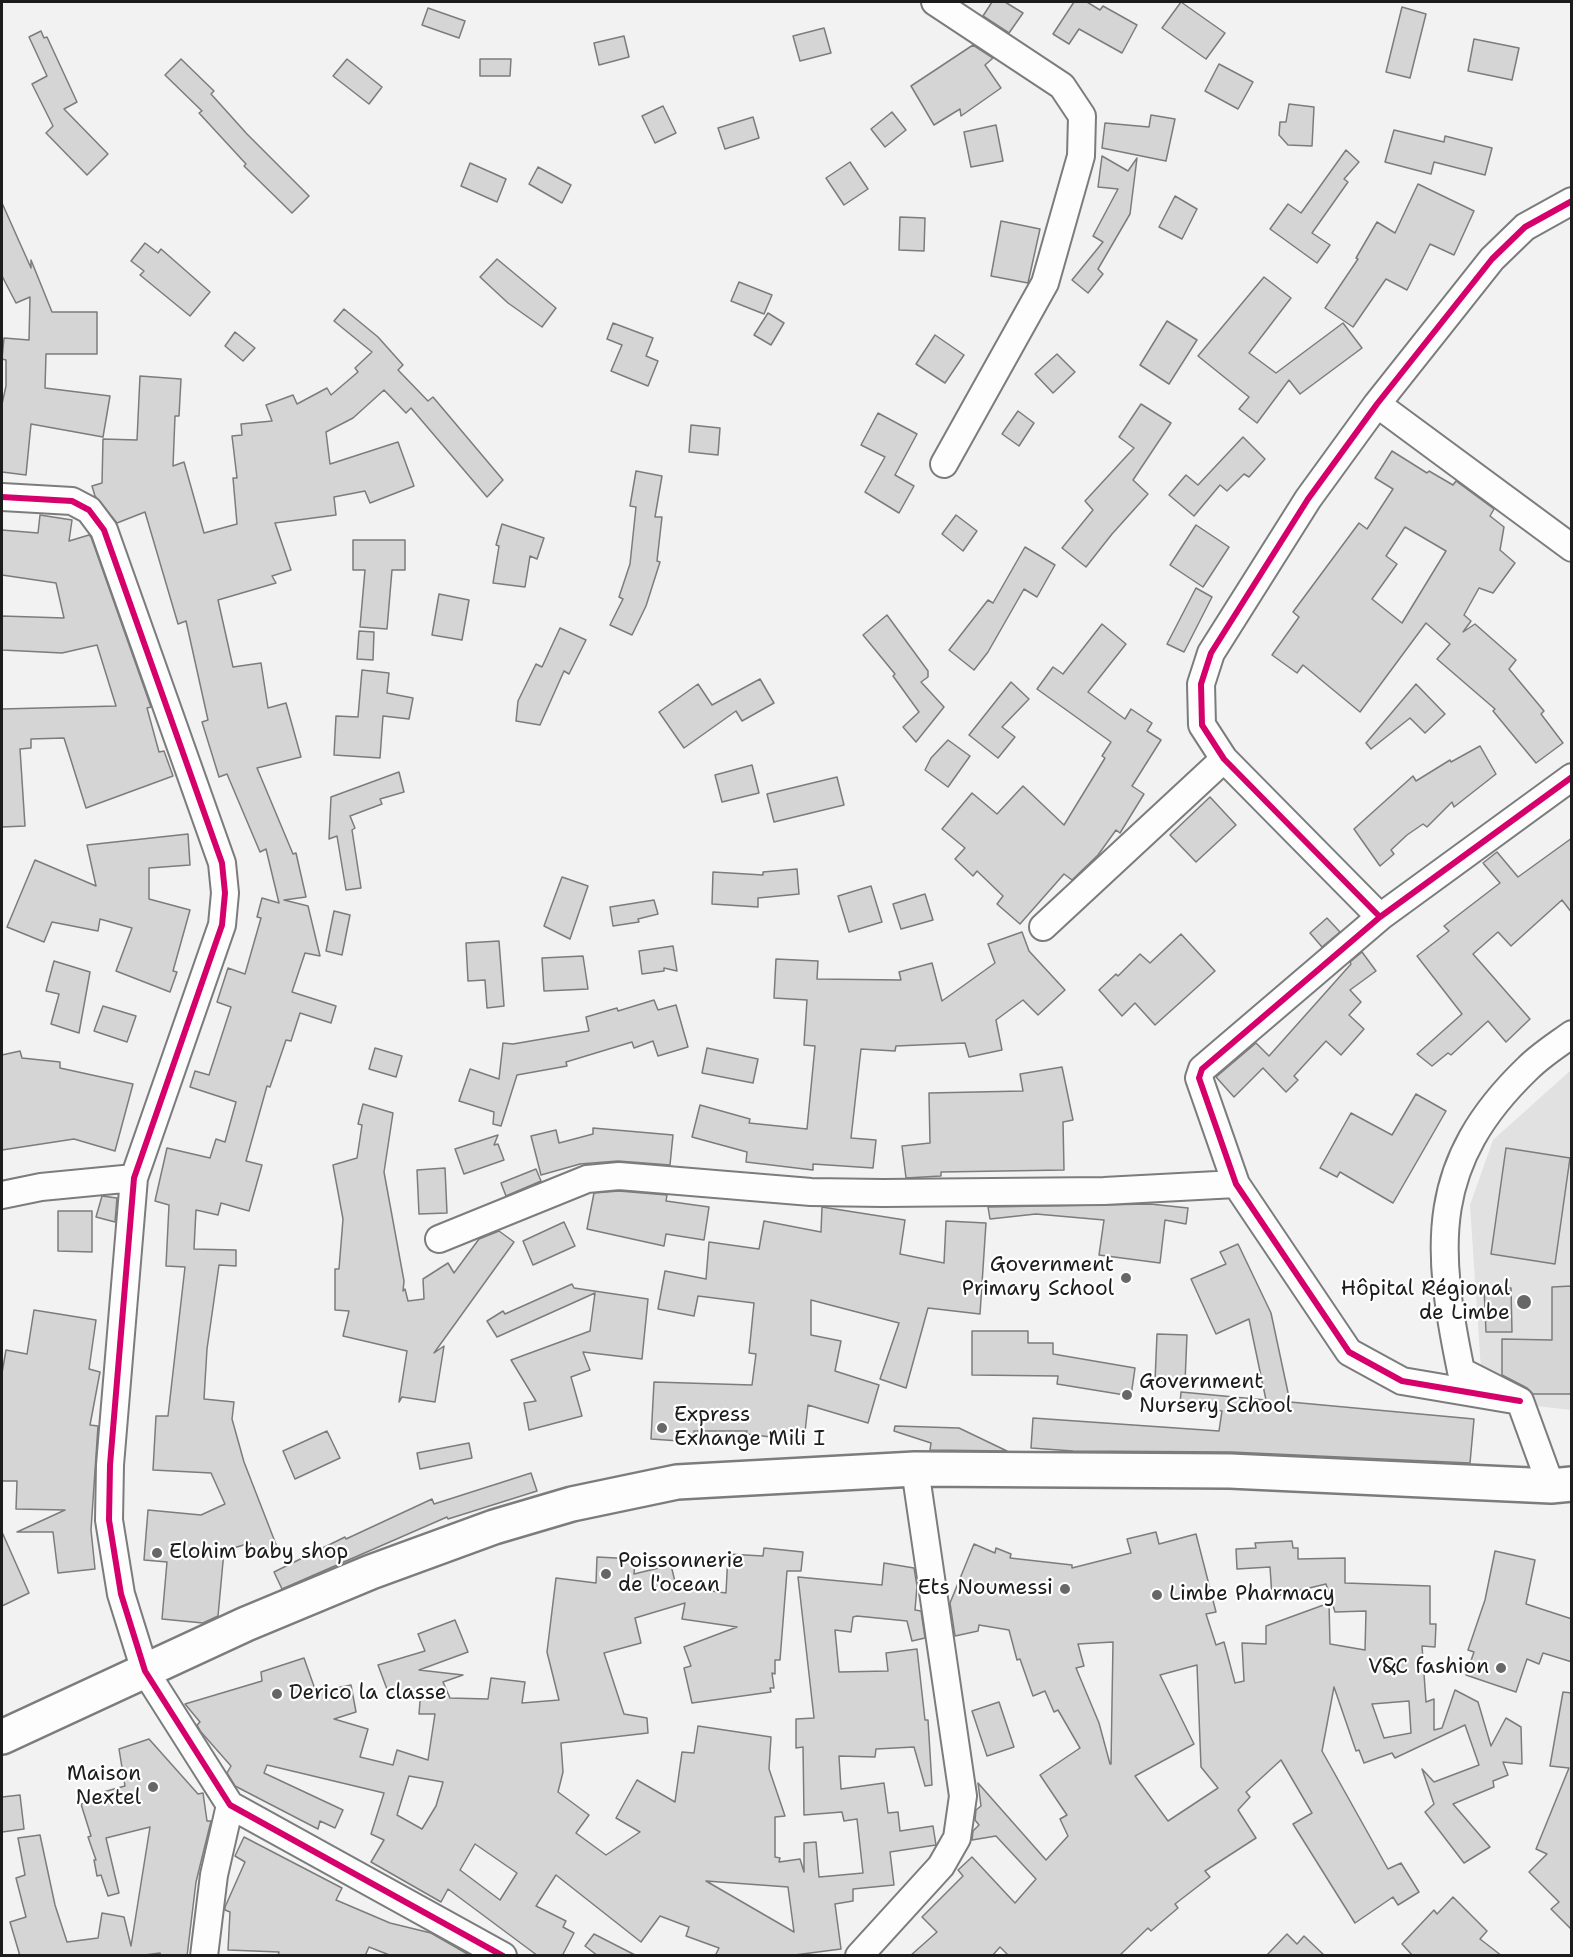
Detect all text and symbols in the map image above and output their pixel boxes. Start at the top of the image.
place label: Government Primary School [962,1253,1114,1303]
marker: Government Primary School [1119,1271,1133,1285]
place label: Hôpital Régional de Limbe [1341,1277,1510,1327]
marker: Hôpital Régional de Limbe [1515,1293,1533,1311]
place label: Government Nursery School [1139,1370,1292,1420]
marker: Government Nursery School [1120,1388,1134,1402]
place label: Express Exhange Mili I [674,1403,825,1453]
marker: Express Exhange Mili I [655,1421,669,1435]
place label: Elohim baby shop [169,1540,348,1566]
marker: Elohim baby shop [150,1546,164,1560]
place label: Poissonnerie de l'ocean [618,1549,744,1599]
marker: Poissonnerie de l'ocean [599,1567,613,1581]
place label: Ets Noumessi [918,1576,1053,1602]
marker: Ets Noumessi [1058,1582,1072,1596]
place label: Limbe Pharmacy [1169,1582,1335,1608]
marker: Limbe Pharmacy [1150,1588,1164,1602]
place label: V&C fashion [1368,1655,1489,1681]
marker: V&C fashion [1494,1661,1508,1675]
place label: Derico la classe [289,1681,447,1707]
marker: Derico la classe [270,1687,284,1701]
place label: Maison Nextel [67,1762,141,1812]
marker: Maison Nextel [146,1780,160,1794]

